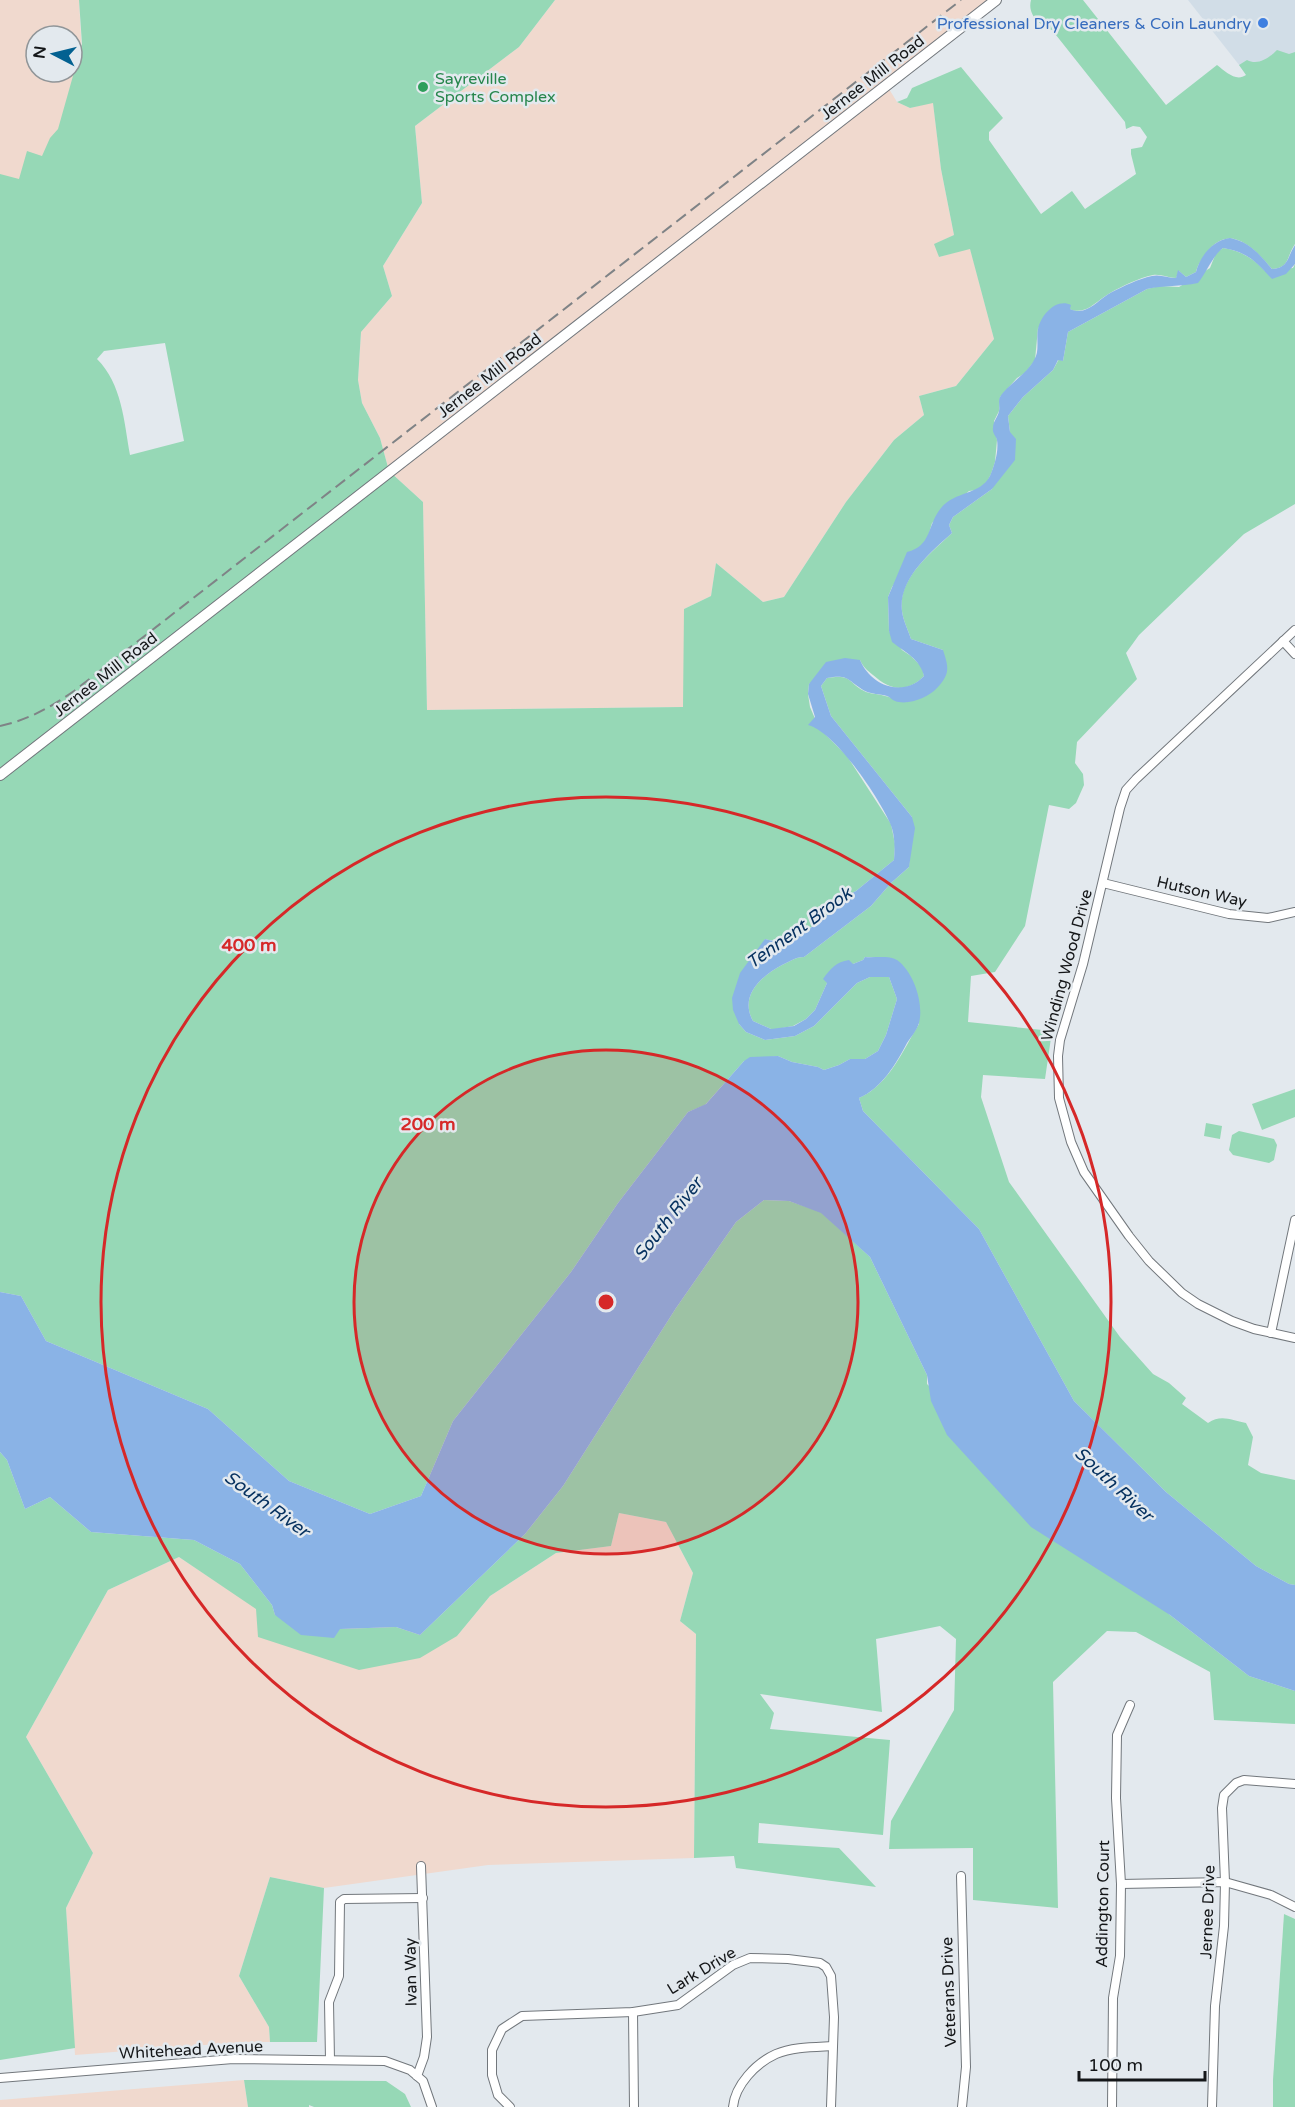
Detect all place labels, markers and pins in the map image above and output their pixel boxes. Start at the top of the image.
place label: Professional Dry Cleaners & Coin Laundry [937,14,1251,34]
marker: Professional Dry Cleaners & Coin Laundry [1256,16,1270,30]
place label: Sayreville Sports Complex [435,69,556,107]
marker: Sayreville Sports Complex [416,80,430,94]
centre of rings [596,1292,616,1312]

